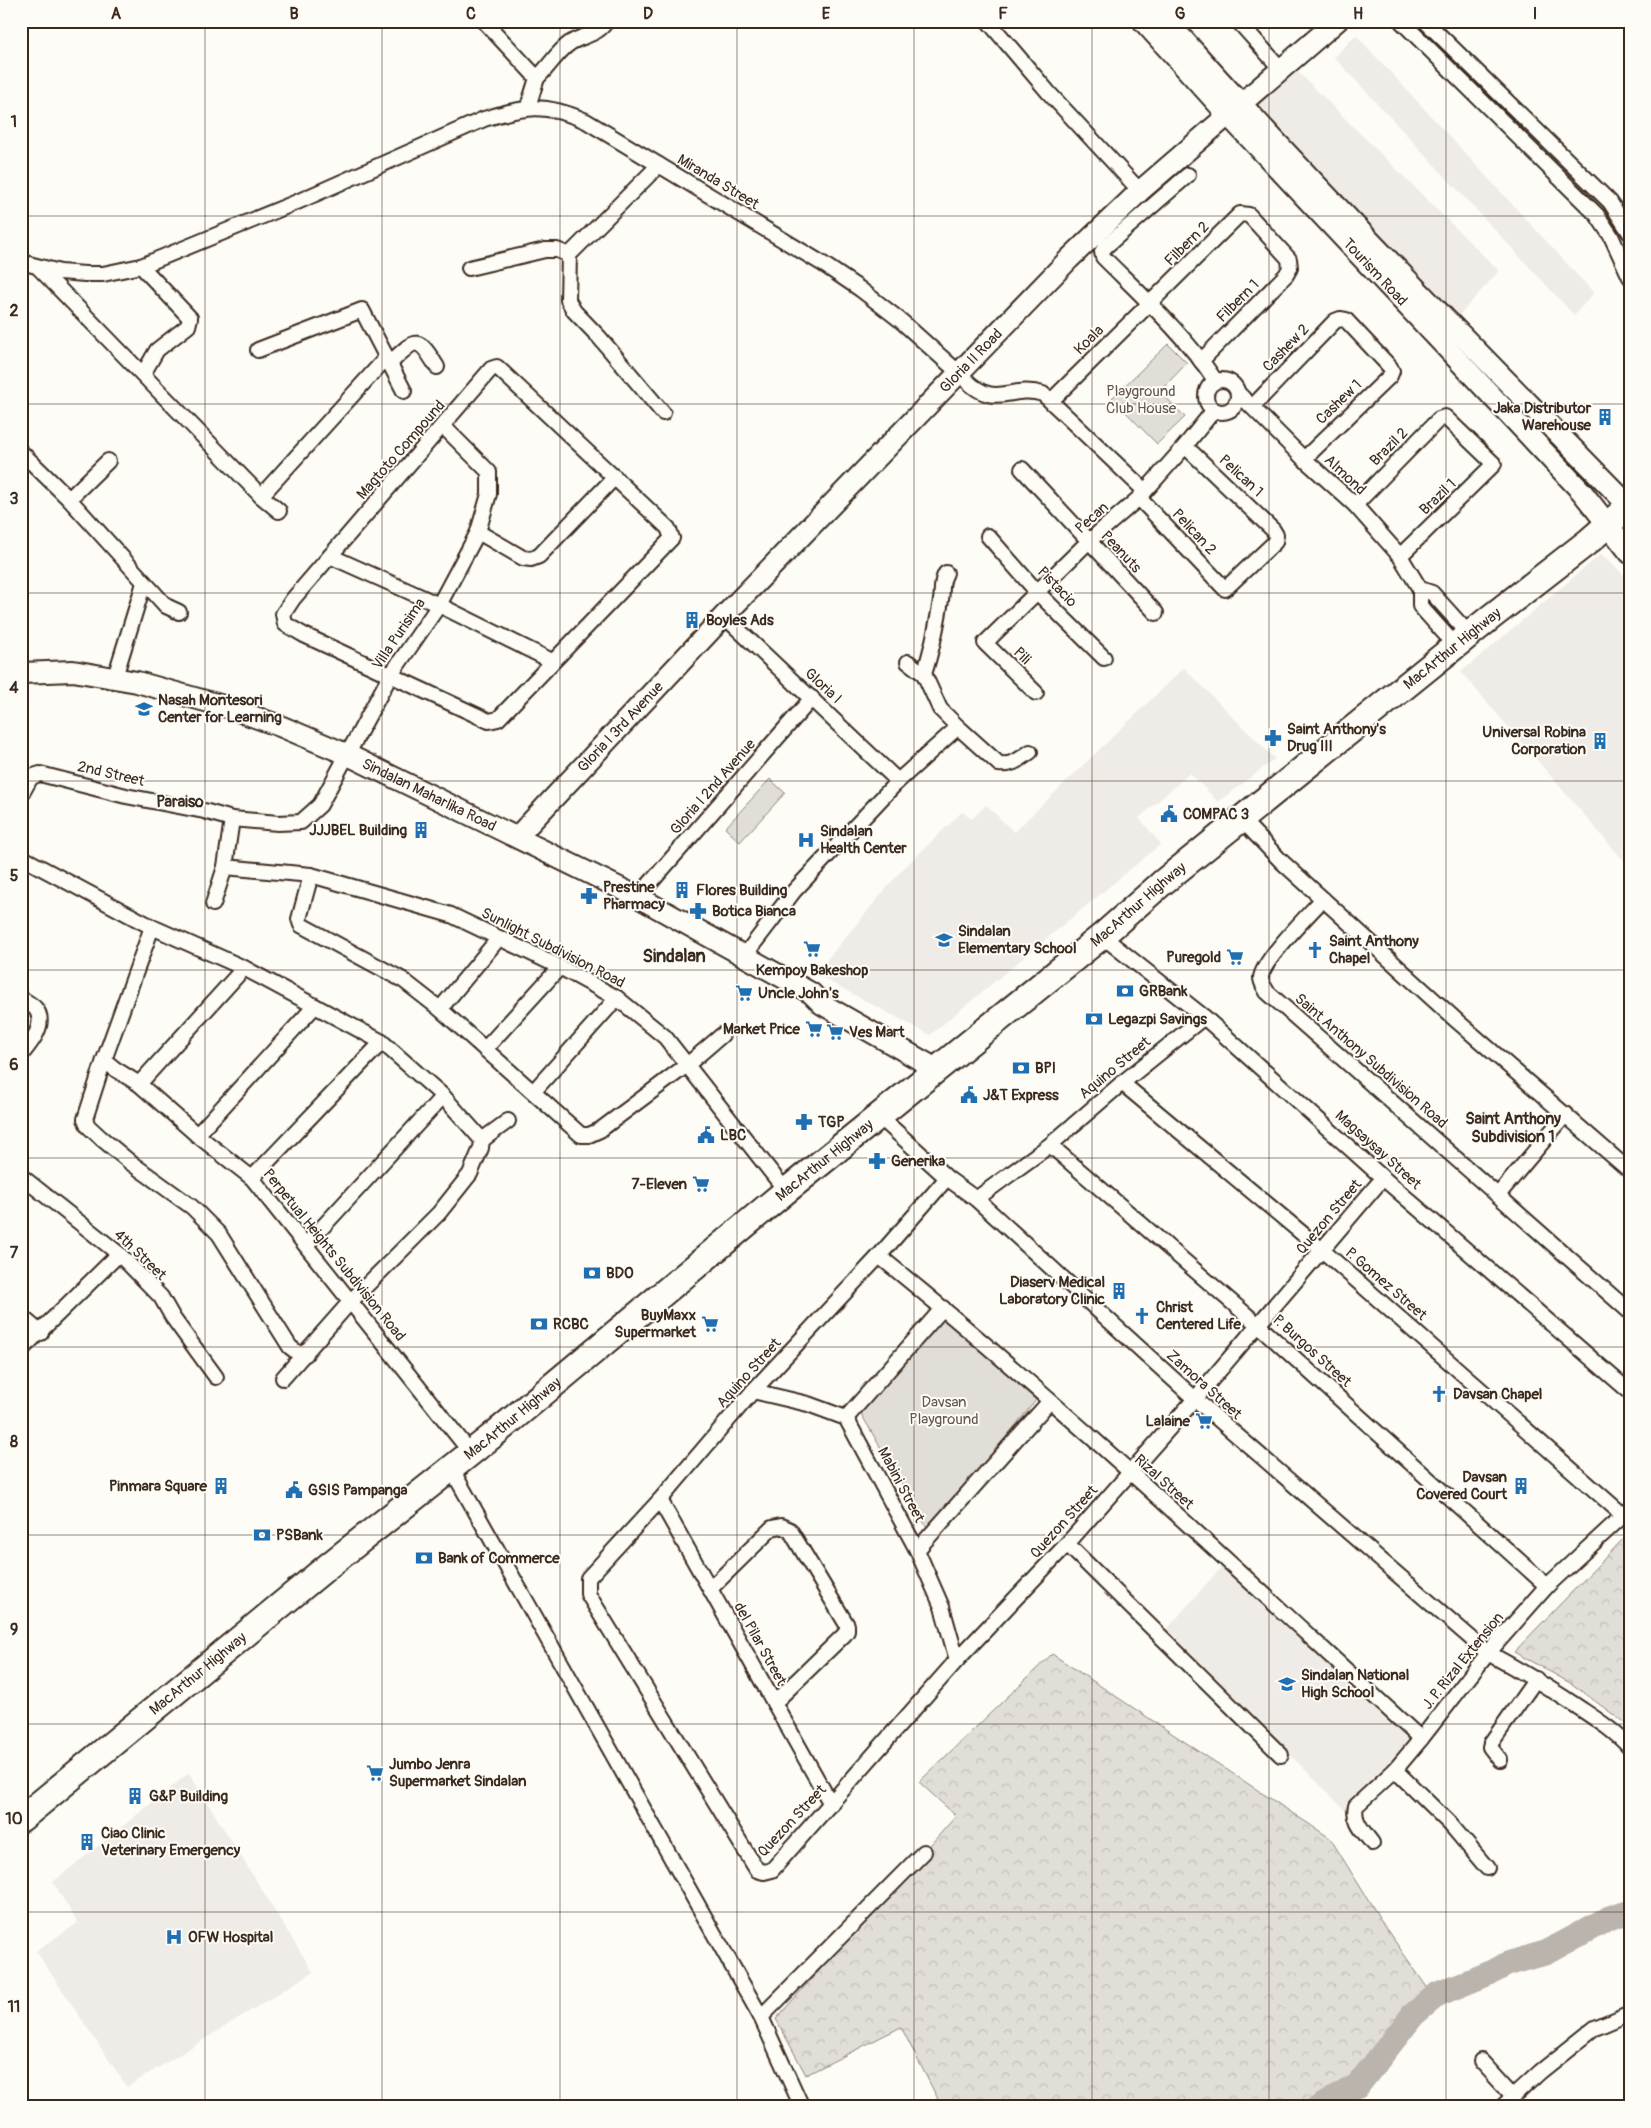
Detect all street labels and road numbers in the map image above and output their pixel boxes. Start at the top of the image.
street label: Miranda Street [674,150,763,214]
street label: Filbern 2 [1161,218,1213,270]
street label: Tourism Road [1339,234,1412,310]
street label: Filbern 1 [1213,276,1263,326]
street label: Cashew 2 [1259,320,1313,376]
street label: Koala [1070,321,1108,359]
street label: Gloria II Road [935,324,1006,397]
street label: Cashew 1 [1312,375,1366,429]
street label: Magtoto Compound [353,396,449,504]
street label: Brazil 2 [1366,424,1412,470]
street label: Pelican 1 [1215,451,1267,501]
street label: Almond [1320,451,1370,499]
street label: Brazil 1 [1416,475,1460,519]
street label: Pecan [1071,498,1113,538]
street label: Pelican 2 [1168,505,1220,559]
street label: Peanuts [1097,527,1146,577]
street label: Pistacio [1033,563,1081,611]
street label: Villa Purisima [368,595,430,673]
street label: MacArthur Highway [1399,603,1505,694]
street label: Pili [1009,643,1035,669]
street label: Gloria I [800,664,846,708]
street label: Gloria I 3rd Avenue [573,677,668,776]
street label: Gloria I 2nd Avenue [666,735,760,839]
street label: Sindalan Maharlika Road [359,754,499,836]
street label: 2nd Street [76,757,147,791]
street label: MacArthur Highway [1087,857,1190,951]
street label: Sunlight Subdivision Road [478,904,628,992]
street label: Saint Anthony Subdivision Road [1291,989,1451,1133]
street label: Aquino Street [1075,1032,1155,1103]
street label: Magsaysay Street [1331,1106,1426,1194]
street label: MacArthur Highway [772,1115,878,1205]
street label: Perpetual Heights Subdivision Road [259,1165,409,1345]
street label: Quezon Street [1292,1175,1367,1258]
street label: 4th Street [110,1225,171,1285]
street label: P. Gomez Street [1341,1243,1431,1325]
street label: P. Burgos Street [1269,1311,1356,1392]
street label: Aquino Street [713,1333,786,1412]
street label: Zamora Street [1162,1346,1246,1424]
street label: MacArthur Highway [460,1373,565,1464]
street label: Mabini Street [873,1444,929,1527]
street label: Rizal Street [1130,1450,1198,1514]
street label: Quezon Street [1026,1481,1103,1563]
street label: del Pilar Street [729,1599,791,1690]
street label: J. P. Rizal Extension [1418,1609,1508,1713]
street label: MacArthur Highway [145,1627,251,1719]
street label: Quezon Street [754,1780,831,1861]

